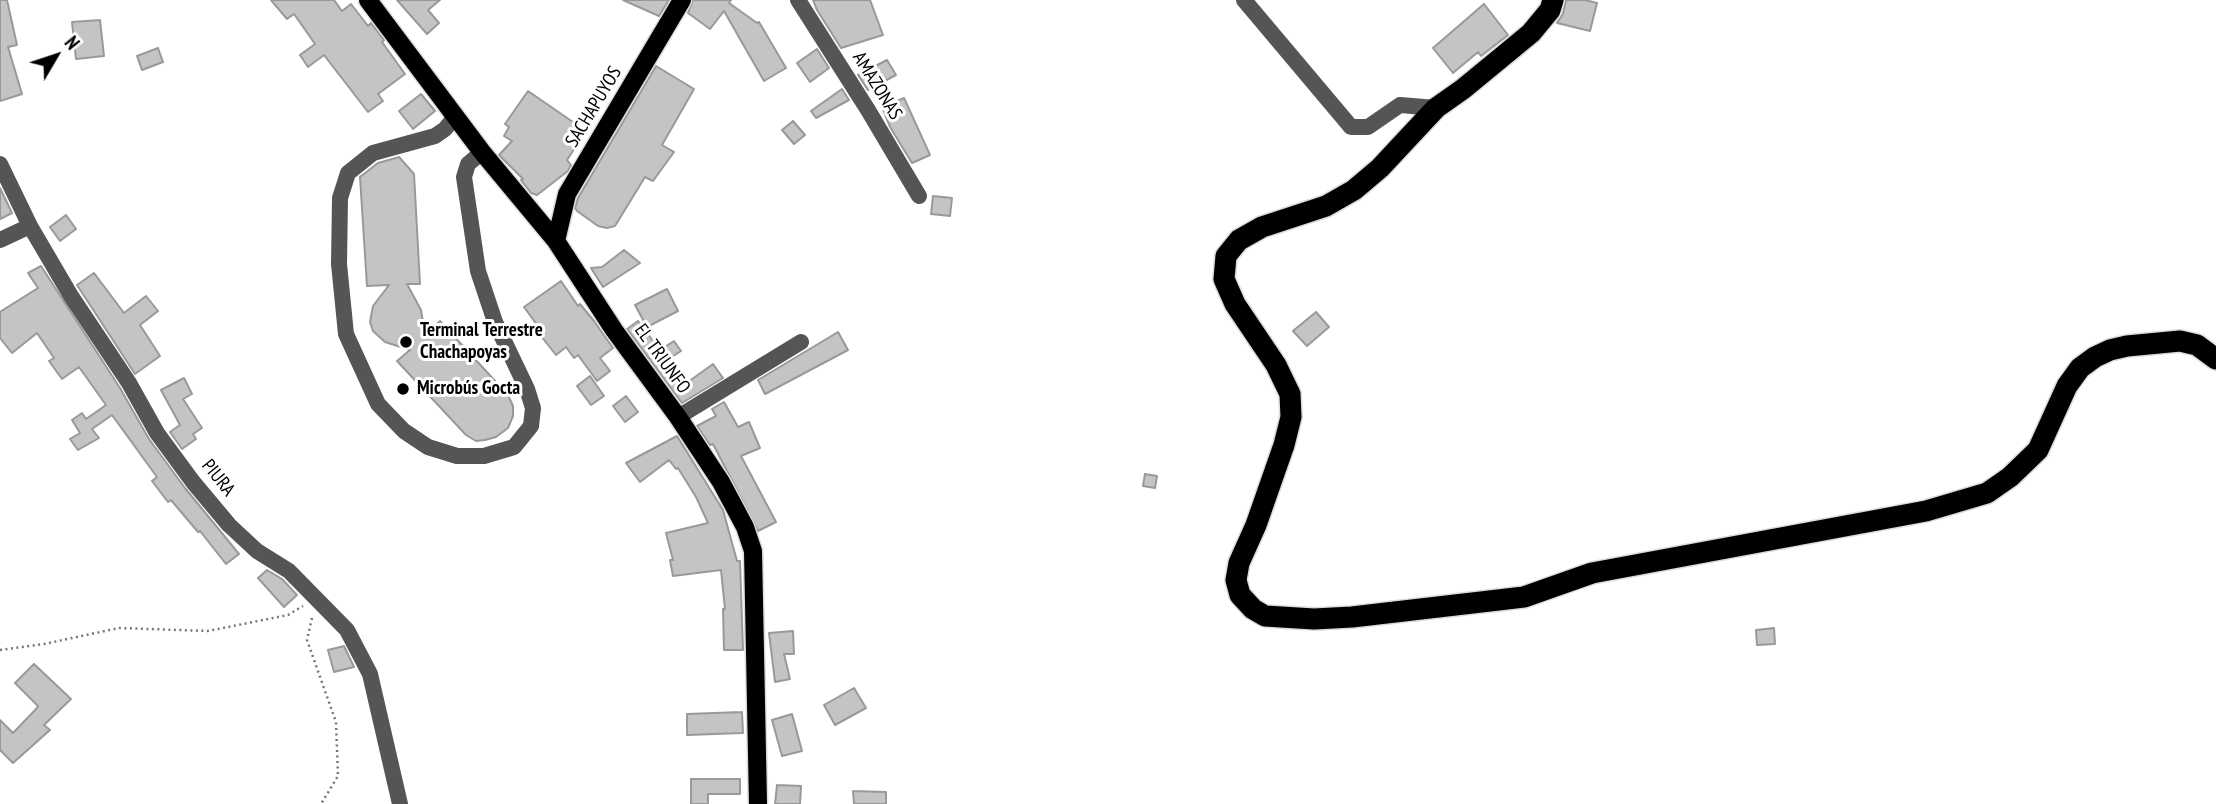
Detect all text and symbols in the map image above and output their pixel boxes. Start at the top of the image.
north arrow [21,21,91,91]
text: N [60,31,85,54]
street label: AMAZONAS [847,48,907,124]
street label: SACHAPUYOS [561,63,627,151]
place label: Terminal Terrestre Chachapoyas [420,320,543,364]
street label: EL TRIUNFO [629,320,695,398]
marker: Terminal Terrestre Chachapoyas [398,334,414,350]
place label: Microbús Gocta [417,378,520,400]
marker: Microbús Gocta [395,381,411,397]
street label: PIURA [196,455,240,501]

